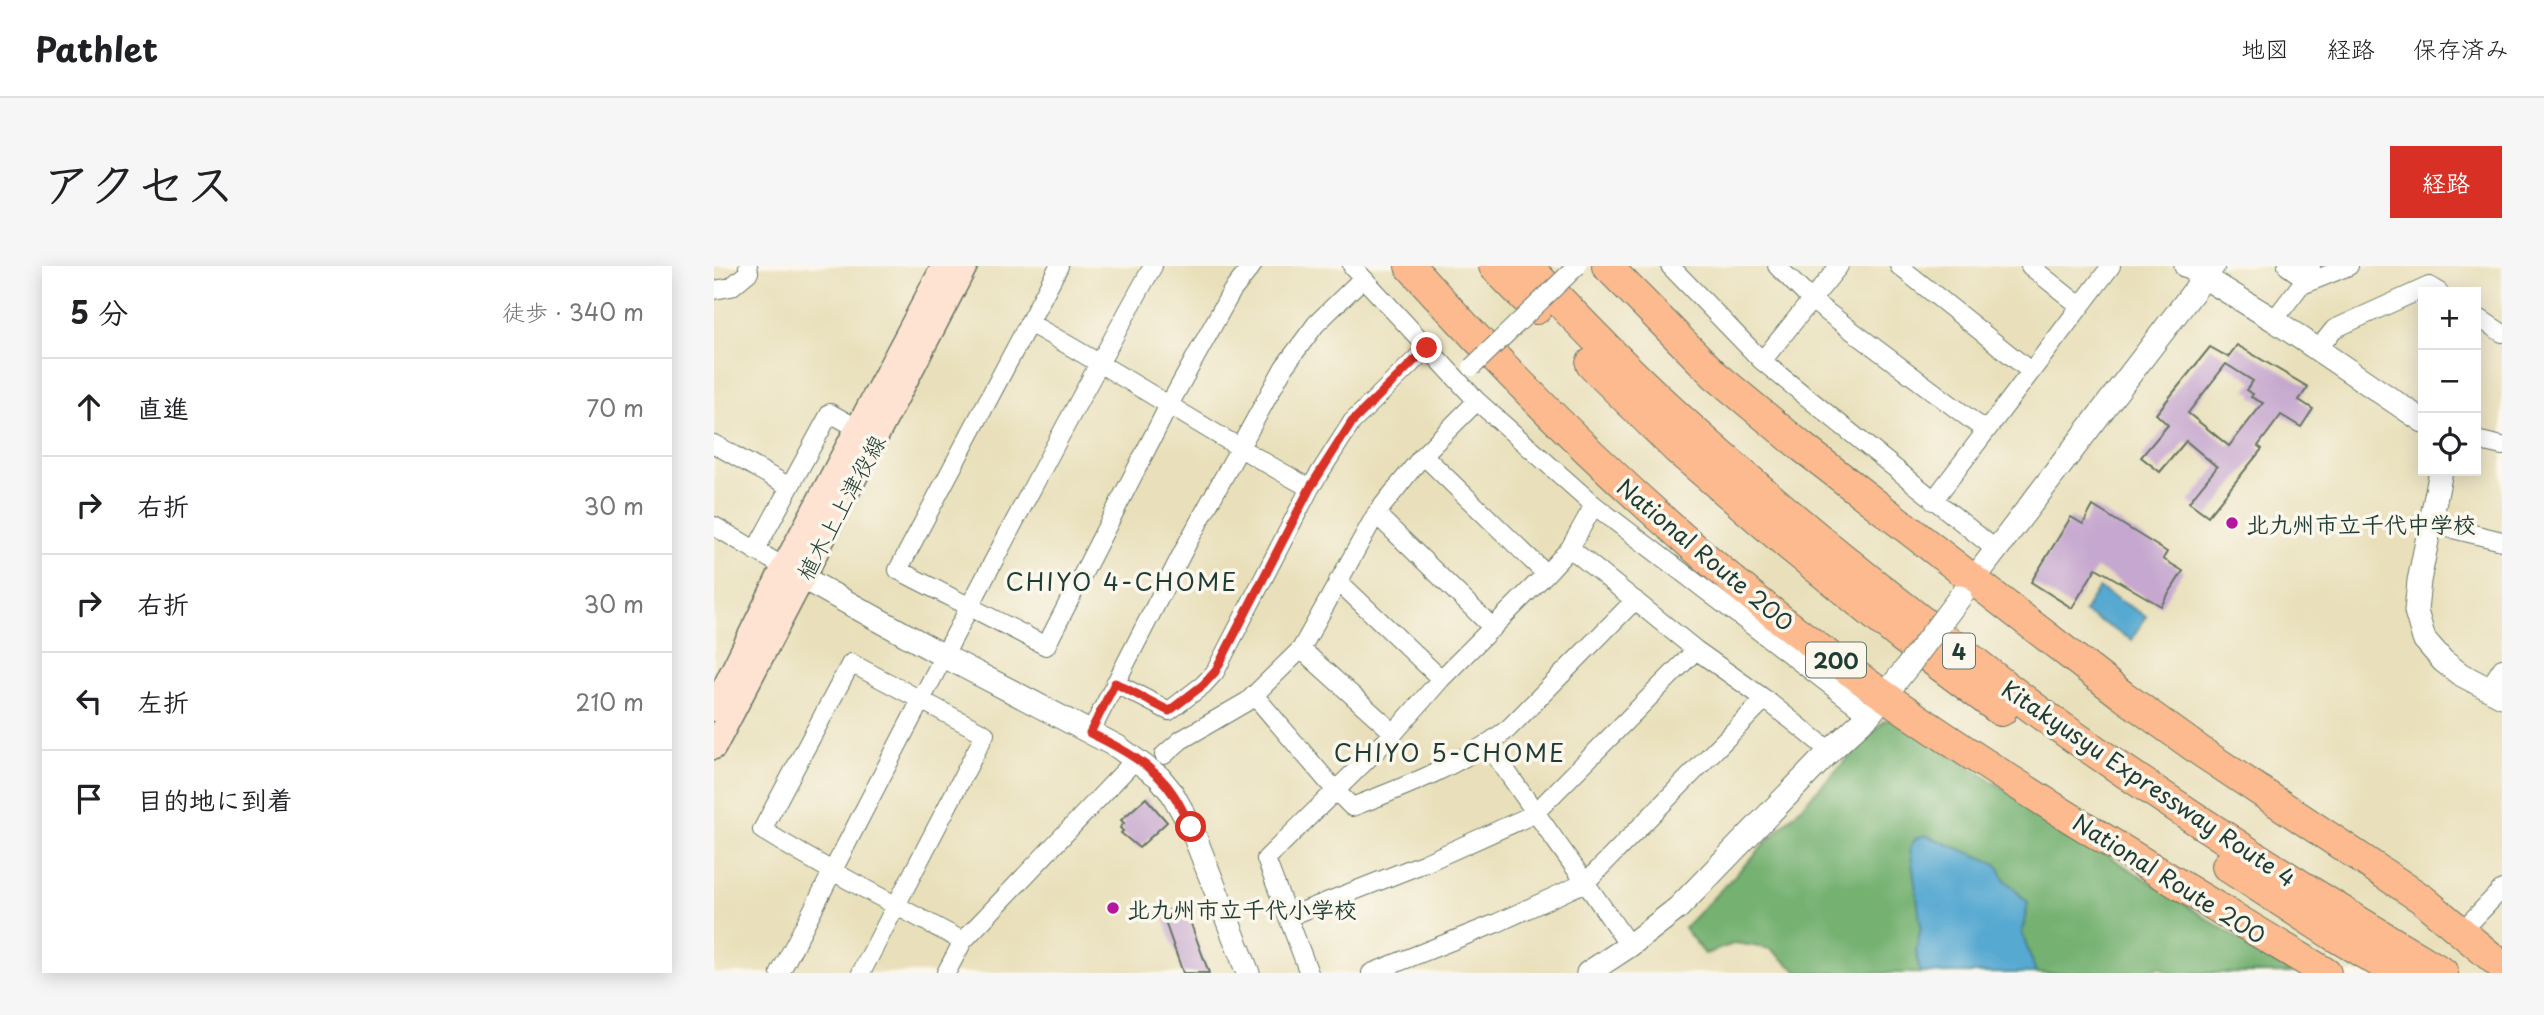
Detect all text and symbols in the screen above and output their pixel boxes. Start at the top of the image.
text: Pathlet [35,23,158,73]
text: 地図 [2241,30,2289,66]
text: 経路 [2327,30,2375,66]
text: 保存済み [2413,30,2509,66]
text: アクセス [42,145,235,219]
button: 経路 [2390,146,2502,218]
map controls [2418,287,2481,476]
button: + [2418,287,2481,350]
text: 5 分 [70,289,128,334]
text: 徒歩 · 340 m [502,294,644,329]
route end [1411,332,1442,363]
button: − [2418,350,2481,413]
icon: ahead [70,388,108,426]
text: 直進 [137,388,189,427]
text: 70 m [586,390,644,425]
button: locate [2418,413,2481,476]
street label: 植木上上津役線 [787,428,893,586]
street label: National Route 200 [1610,469,1802,639]
icon: right [70,486,108,524]
text: 右折 [137,486,189,525]
text: 30 m [583,488,644,523]
place label: 北九州市立千代中学校 [2246,506,2476,541]
marker: 北九州市立千代中学校 [2224,515,2240,531]
district label: CHIYO 4-CHOME [1006,563,1238,599]
icon: right [70,584,108,622]
text: 右折 [137,584,189,623]
text: 30 m [583,586,644,621]
road number: 4 [1943,634,1975,668]
road number: 200 [1806,642,1866,678]
street label: Kitakyusyu Expressway Route 4 [1995,671,2303,895]
icon: left [70,682,108,720]
text: 左折 [137,682,189,721]
text: 210 m [576,684,644,719]
district label: CHIYO 5-CHOME [1334,734,1566,770]
icon: arrive [70,780,108,818]
text: 目的地に到着 [137,780,293,819]
street label: National Route 200 [2067,804,2273,952]
route start [1175,811,1206,842]
place label: 北九州市立千代小学校 [1127,891,1357,926]
marker: 北九州市立千代小学校 [1105,900,1121,916]

